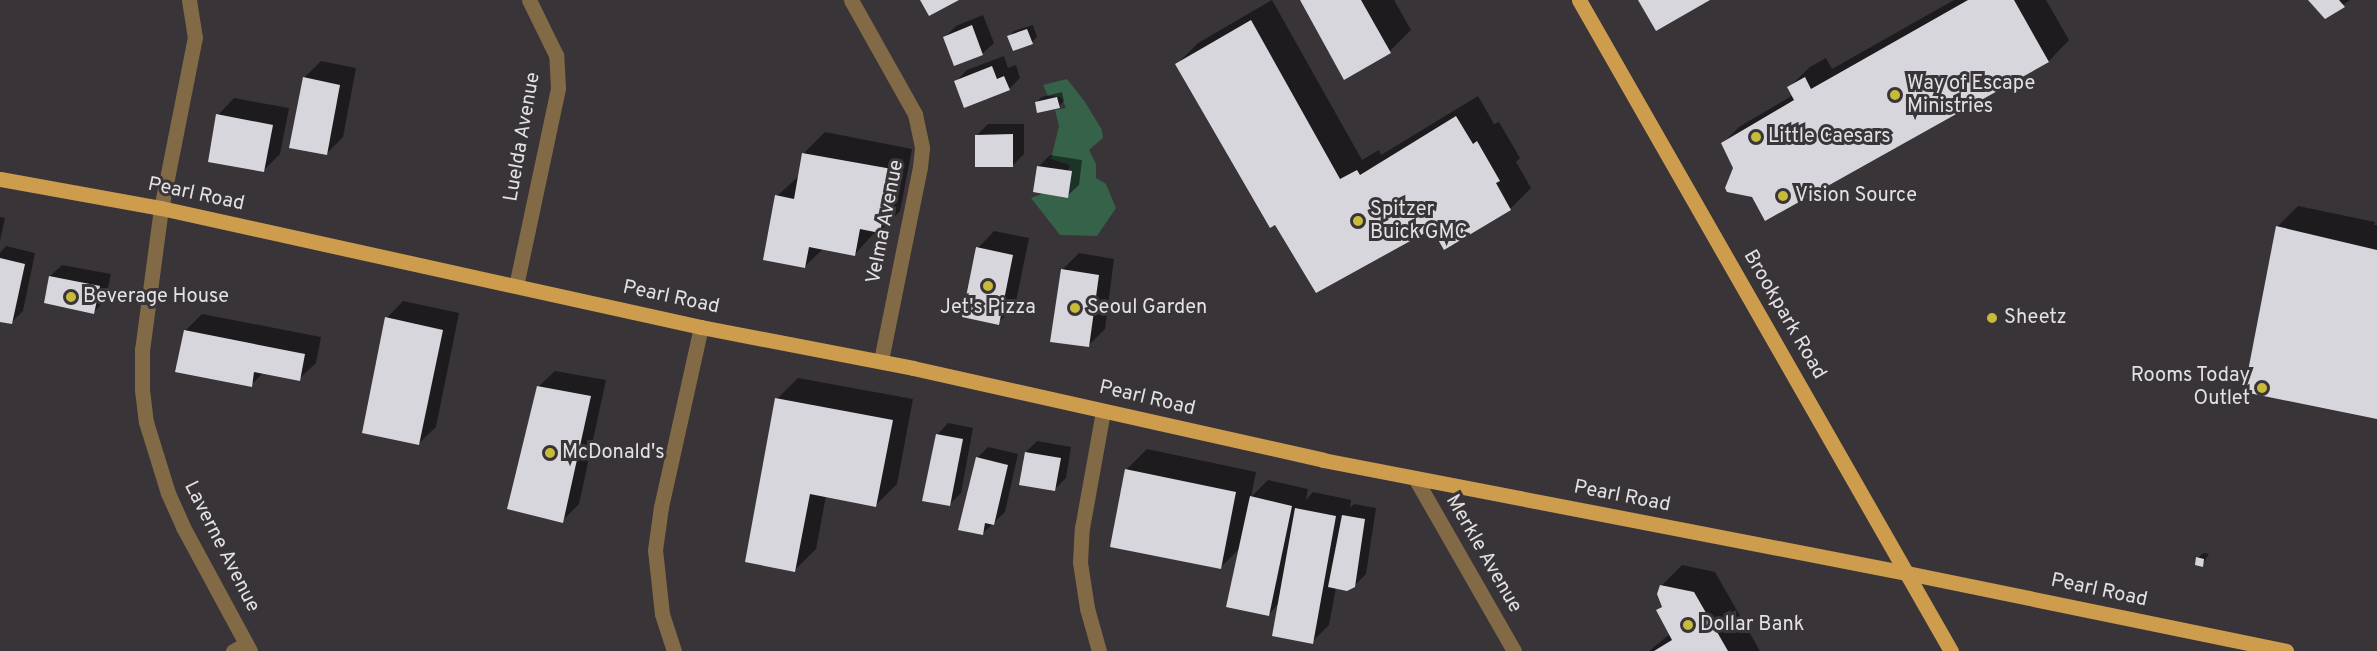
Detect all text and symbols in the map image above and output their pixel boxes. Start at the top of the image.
street label: Luelda Avenue [500,70,546,204]
place label: Way of Escape Ministries [1907,72,2035,119]
marker: Way of Escape Ministries [1888,88,1902,102]
place label: Little Caesars [1768,125,1891,149]
marker: Little Caesars [1749,130,1763,144]
street label: Velma Avenue [862,158,910,286]
street label: Pearl Road [146,173,246,217]
place label: Vision Source [1795,184,1917,208]
marker: Vision Source [1776,189,1790,203]
place label: Spitzer Buick GMC [1370,198,1468,245]
marker: Spitzer Buick GMC [1351,214,1365,228]
street label: Brookpark Road [1737,246,1831,384]
street label: Pearl Road [621,276,721,320]
marker: Jet's Pizza [981,279,995,293]
place label: Beverage House [83,285,229,309]
marker: Beverage House [64,290,78,304]
place label: Jet's Pizza [940,296,1036,320]
place label: Seoul Garden [1087,296,1207,320]
marker: Seoul Garden [1068,301,1082,315]
place label: Sheetz [2004,306,2067,330]
marker: Sheetz [1985,311,1999,325]
place label: Rooms Today Outlet [2130,365,2250,412]
street label: Pearl Road [1097,376,1197,422]
marker: Rooms Today Outlet [2255,381,2269,395]
place label: McDonald's [562,441,665,465]
marker: McDonald's [543,446,557,460]
street label: Pearl Road [1572,476,1672,518]
street label: Laverne Avenue [178,477,264,617]
street label: Merkle Avenue [1439,490,1527,618]
street label: Pearl Road [2049,569,2149,613]
place label: Dollar Bank [1700,613,1804,637]
marker: Dollar Bank [1681,618,1695,632]

